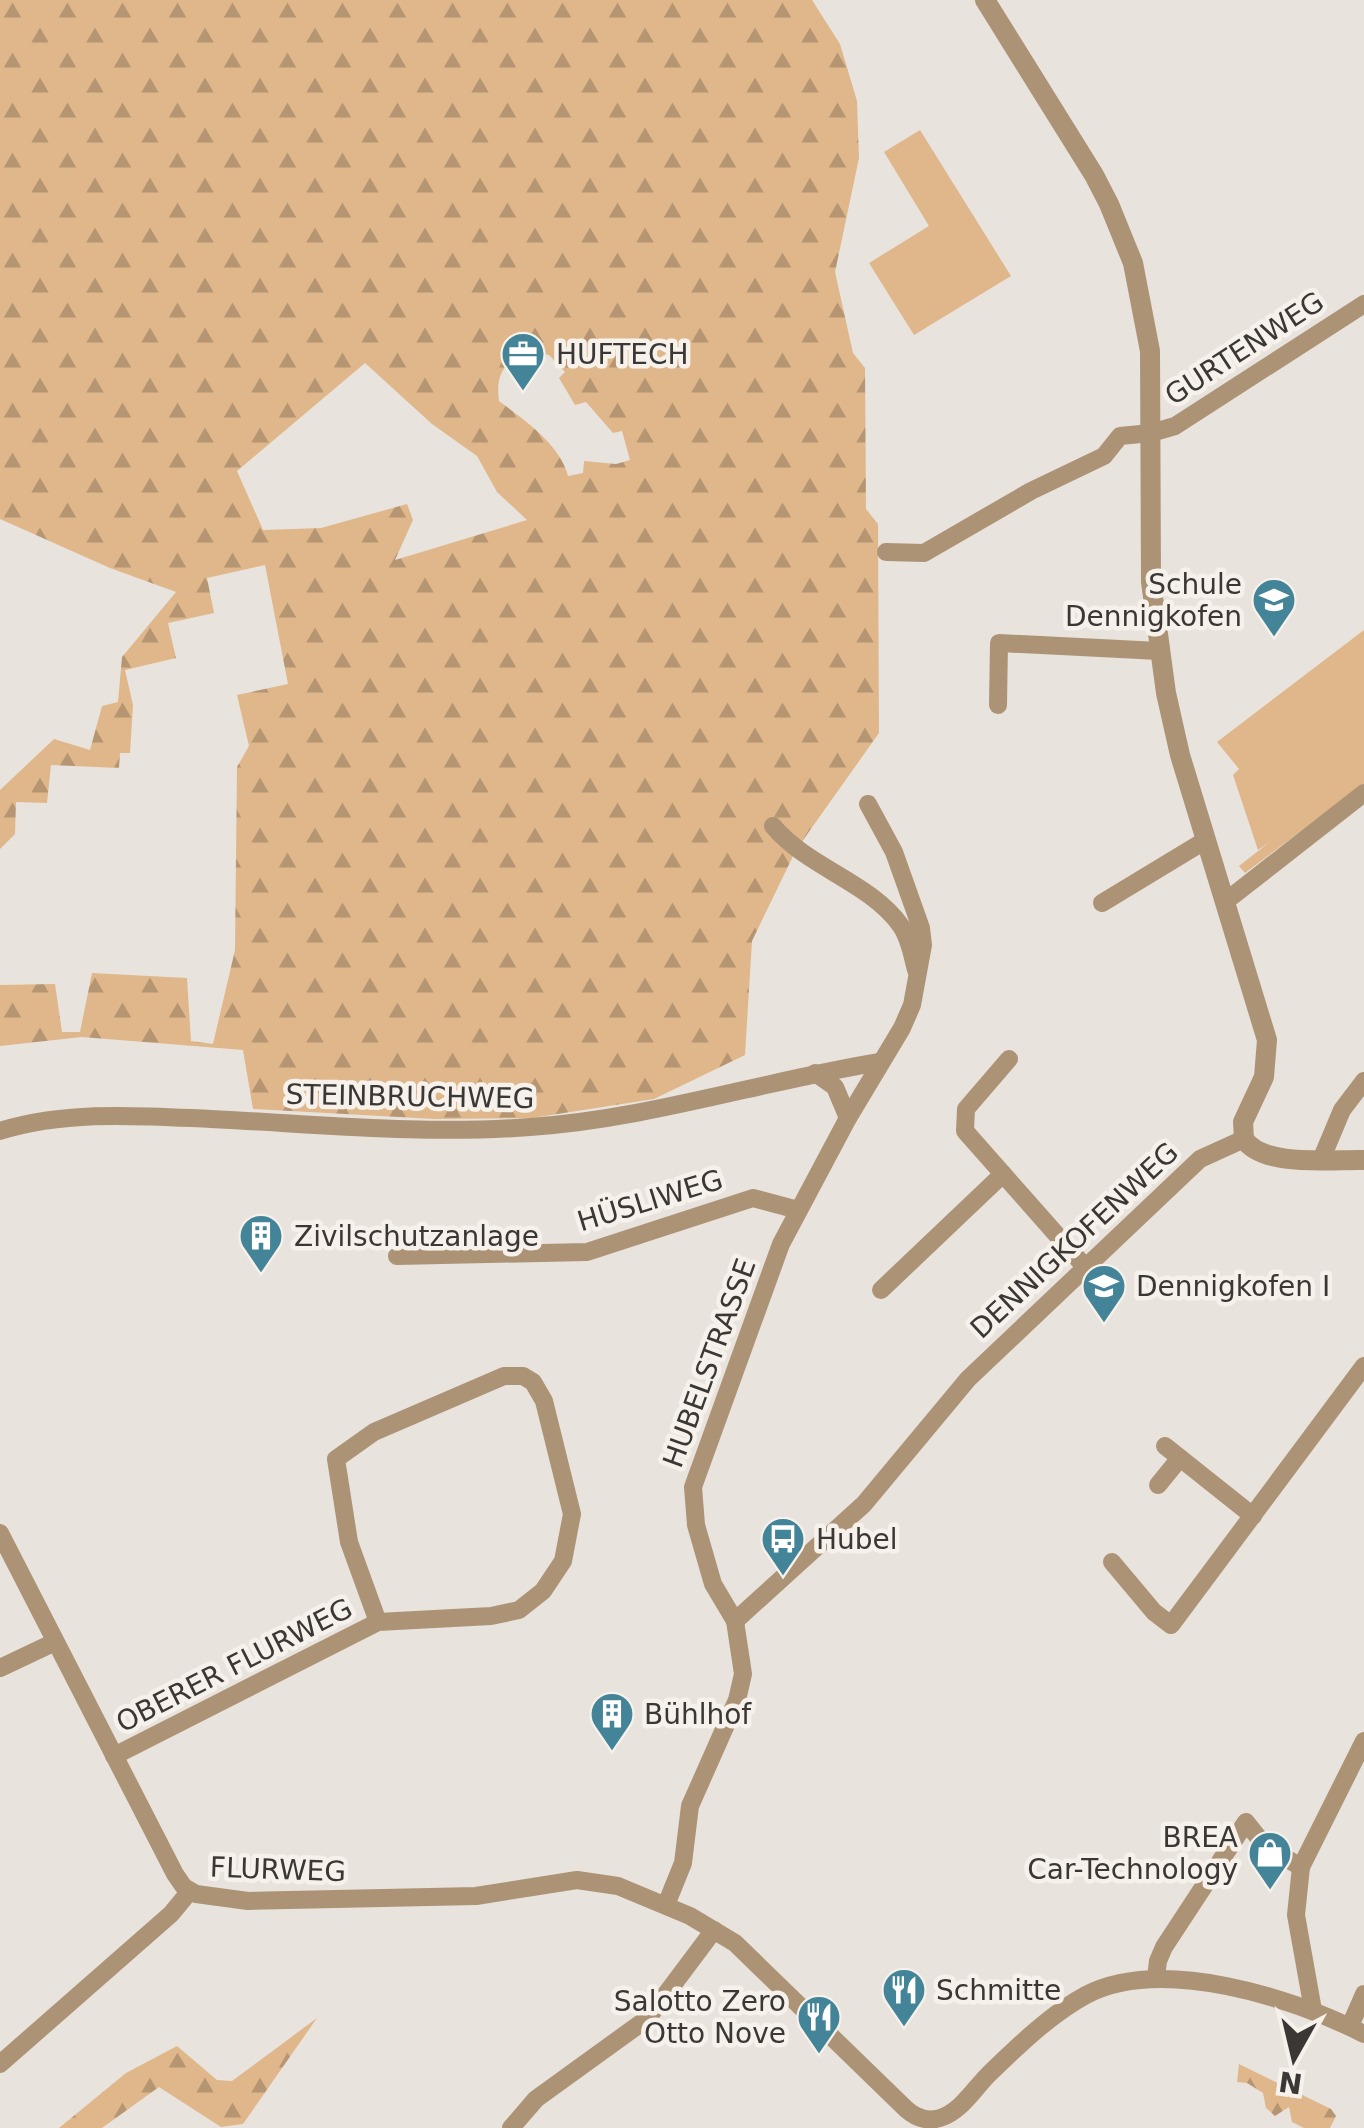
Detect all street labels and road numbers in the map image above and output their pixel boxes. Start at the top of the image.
street label: GURTENWEG [1159,285,1330,412]
street label: STEINBRUCHWEG [285,1078,535,1115]
street label: DENNIGKOFENWEG [964,1136,1185,1345]
street label: HÜSLIWEG [573,1162,727,1238]
street label: HUBELSTRASSE [656,1254,763,1472]
street label: OBERER FLURWEG [111,1592,358,1739]
street label: FLURWEG [209,1851,347,1888]

